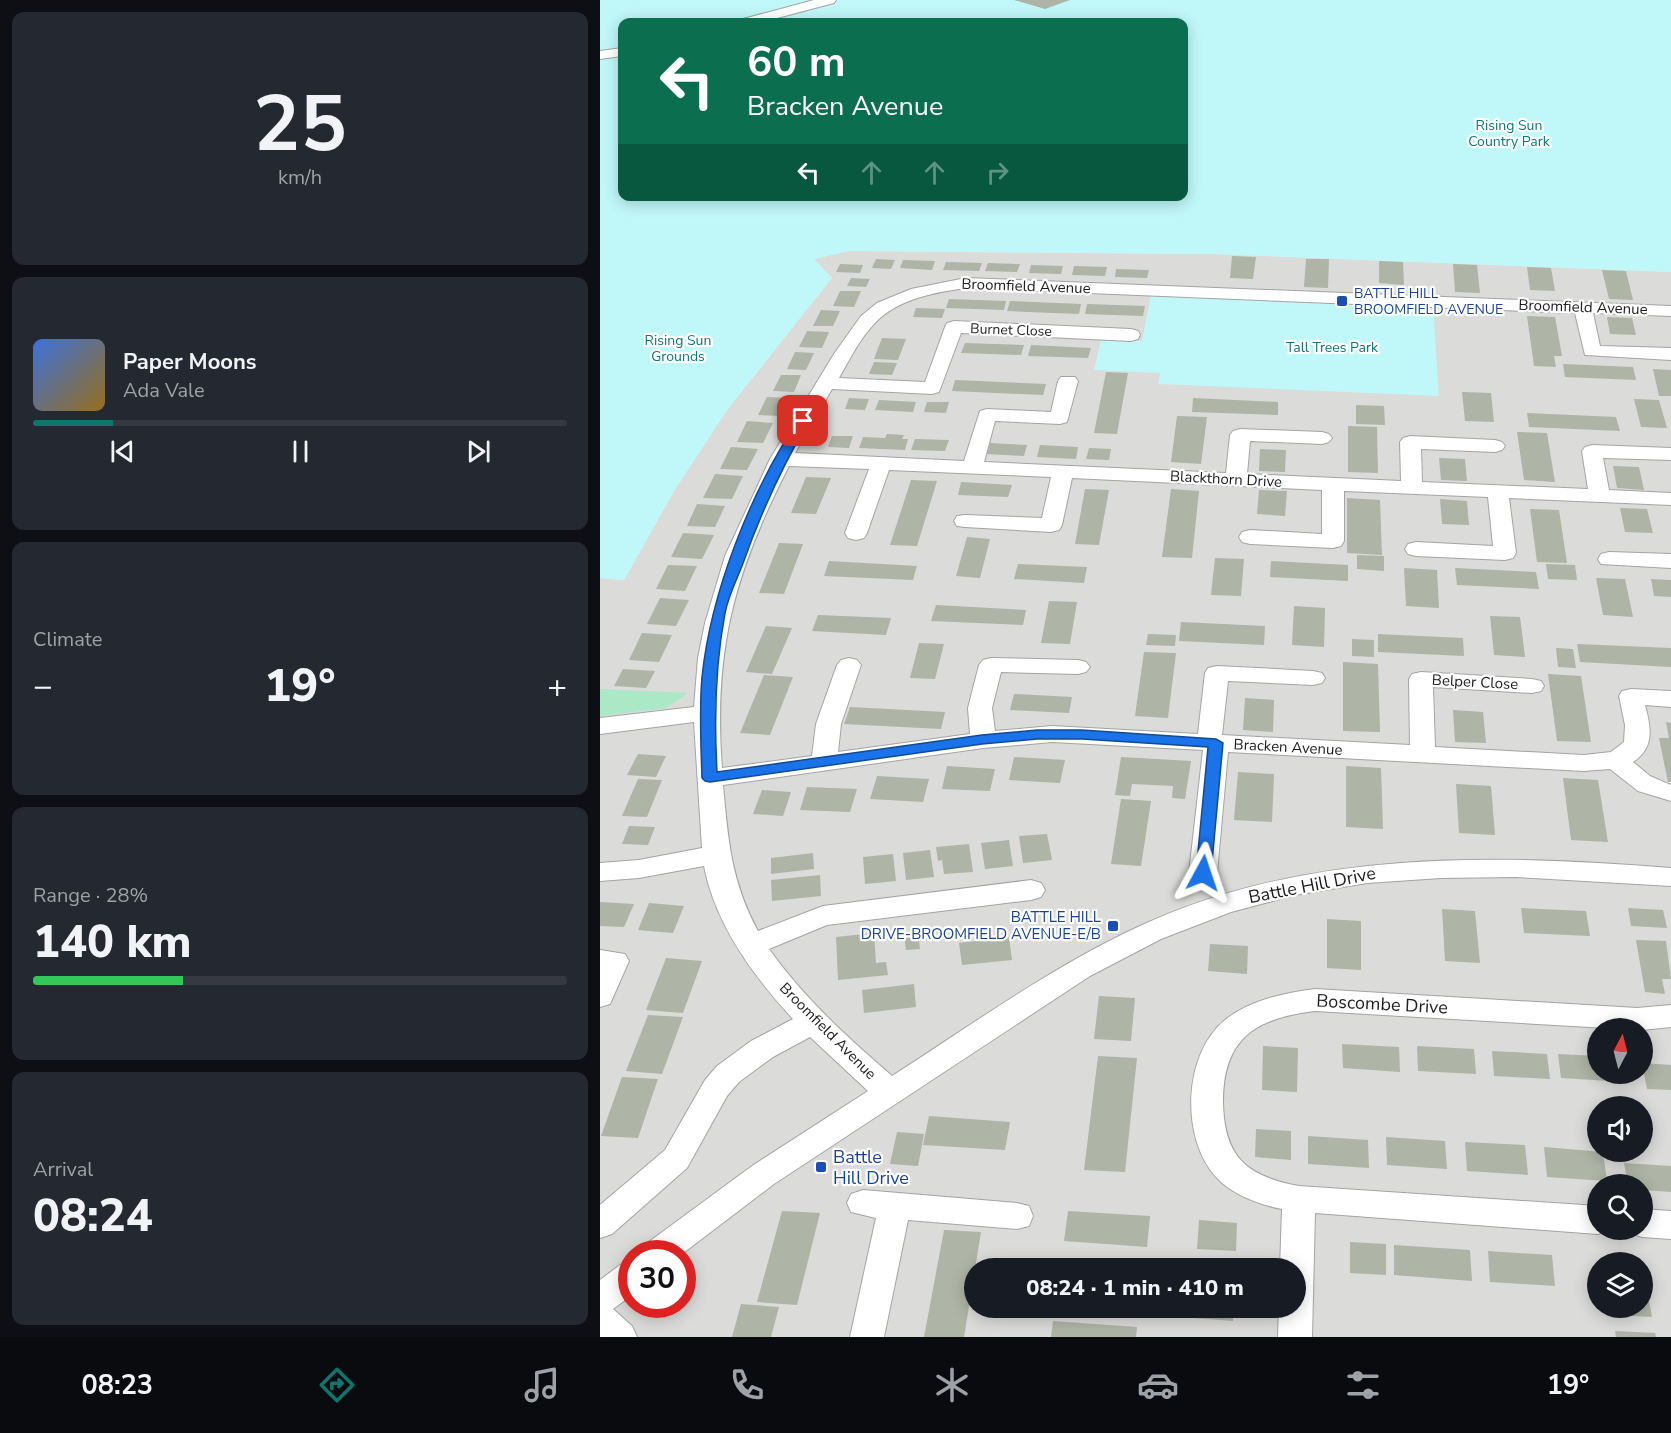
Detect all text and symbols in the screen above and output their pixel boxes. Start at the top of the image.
text: 60 m [747,34,846,91]
icon: left [648,42,726,120]
text: 25 [253,71,347,178]
text: Bracken Avenue [747,88,943,125]
park label: Rising Sun Country Park [1468,116,1551,151]
icon: left [792,156,825,189]
icon: ahead [855,156,888,189]
icon: ahead [918,156,951,189]
icon: right [981,156,1014,189]
text: km/h [278,164,322,191]
street label: Broomfield Avenue [961,274,1091,298]
place label: BATTLE HILL BROOMFIELD AVENUE [1354,284,1503,319]
marker: BATTLE HILL BROOMFIELD AVENUE [1335,294,1349,308]
street label: Broomfield Avenue [1518,295,1648,319]
street label: Burnet Close [970,319,1052,341]
park label: Rising Sun Grounds [645,331,711,366]
park label: Tall Trees Park [1286,338,1379,357]
text: Paper Moons [123,347,257,377]
text: Ada Vale [123,377,205,404]
pin [777,395,828,446]
icon: arrive [786,404,819,437]
icon: previous [106,435,139,468]
icon: pause [284,435,317,468]
icon: next [462,435,495,468]
street label: Blackthorn Drive [1169,466,1283,492]
text: Climate [33,626,102,653]
text: 19° [264,656,336,717]
text: − [33,664,53,709]
text: + [547,664,567,709]
street label: Belper Close [1431,670,1519,694]
street label: Bracken Avenue [1233,734,1343,760]
position arrow [1171,841,1235,905]
street label: Battle Hill Drive [1246,861,1378,909]
text: Range · 28% [33,882,148,909]
place label: BATTLE HILL DRIVE-BROOMFIELD AVENUE-E/B [861,907,1101,944]
text: 140 km [33,912,192,973]
marker: BATTLE HILL DRIVE-BROOMFIELD AVENUE-E/B [1106,919,1120,933]
street label: Broomfield Avenue [775,978,881,1084]
street label: Boscombe Drive [1316,989,1448,1019]
north arrow [1587,1018,1653,1084]
map controls [1587,1018,1653,1318]
button: sound [1587,1096,1653,1162]
place label: Battle Hill Drive [833,1145,909,1190]
text: Arrival [33,1156,93,1183]
marker: Battle Hill Drive [814,1160,828,1174]
button: search [1587,1174,1653,1240]
text: 08:24 [33,1186,153,1247]
speed limit sign: 30 [618,1240,696,1318]
button: layers [1587,1252,1653,1318]
text: 08:24 · 1 min · 410 m [1026,1273,1244,1303]
icon: directions [316,1364,358,1406]
icon: music [521,1364,563,1406]
icon: phone [726,1364,768,1406]
icon: climate [931,1364,973,1406]
icon: car [1137,1364,1179,1406]
icon: filters [1342,1364,1384,1406]
text: 08:23 [82,1367,153,1404]
text: 19° [1547,1367,1589,1404]

